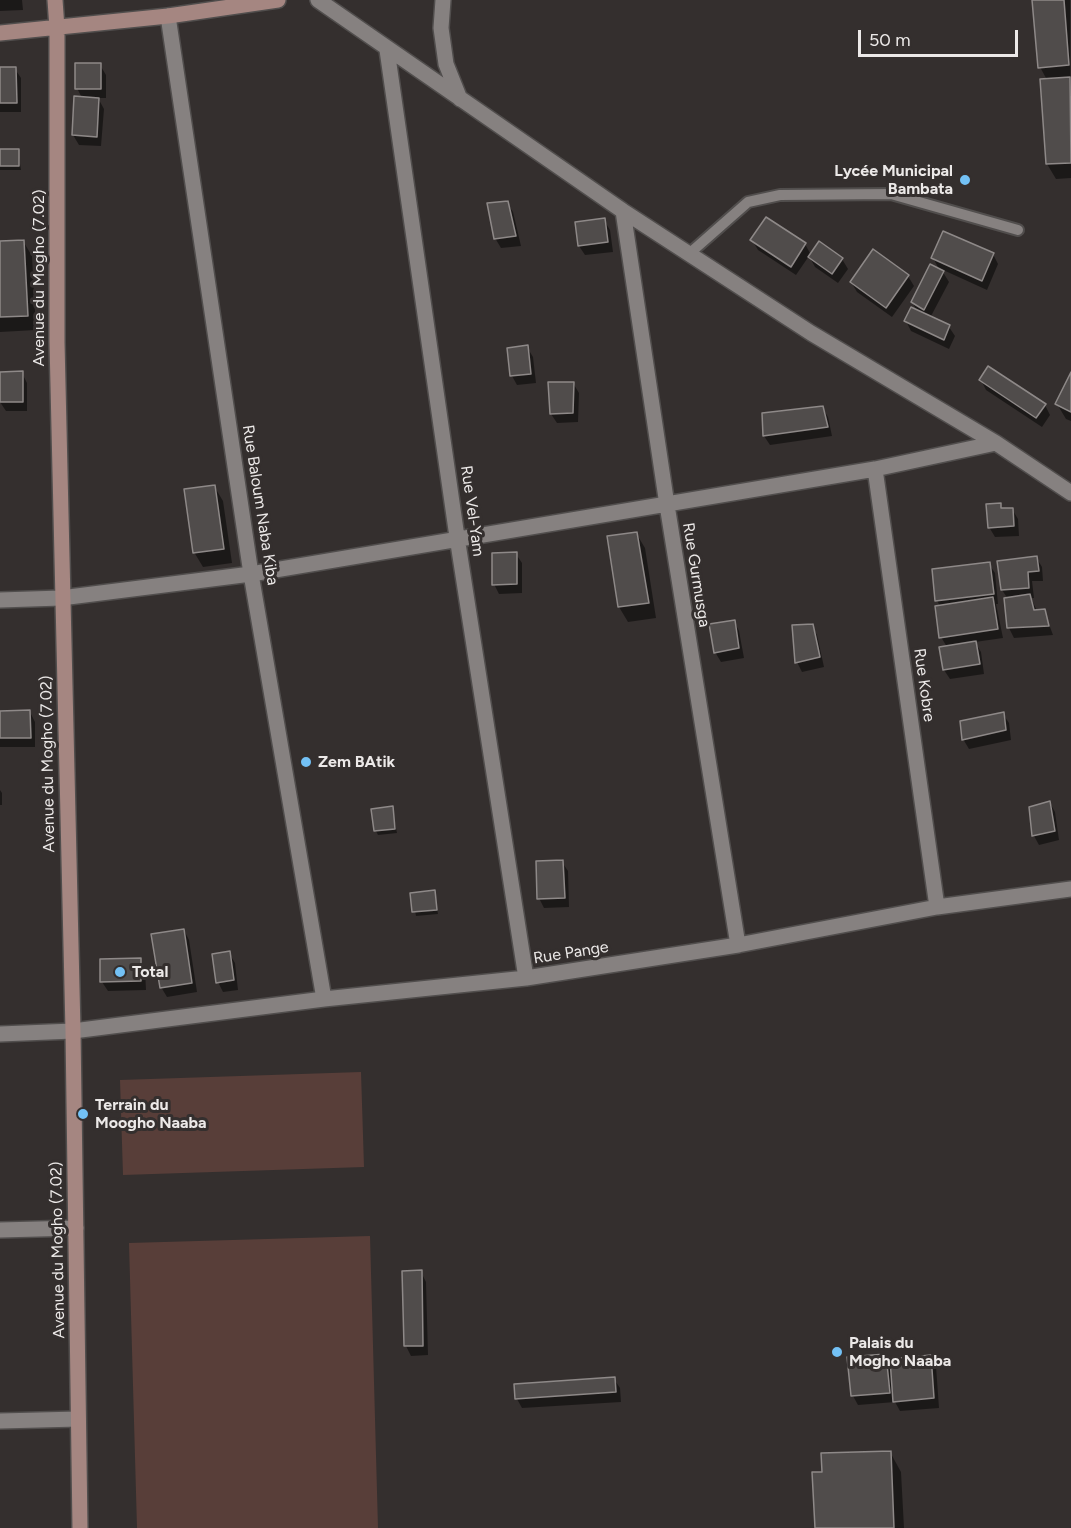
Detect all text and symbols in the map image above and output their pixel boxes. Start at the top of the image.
scale bar [861,18,1022,56]
text: 50 m [869,29,911,51]
place label: Lycée Municipal Bambata [834,161,953,199]
marker: Lycée Municipal Bambata [958,173,972,187]
street label: Avenue du Mogho (7.02) [29,189,49,367]
street label: Rue Baloum Naba Kiba [238,424,282,586]
street label: Rue Vel-Yam [456,464,488,558]
street label: Rue Gurmusga [678,521,714,629]
street label: Rue Kobre [909,647,939,723]
street label: Avenue du Mogho (7.02) [37,675,59,853]
place label: Zem BAtik [318,752,395,772]
marker: Zem BAtik [299,755,313,769]
street label: Rue Pange [532,938,610,968]
place label: Total [132,962,168,982]
marker: Total [113,965,127,979]
place label: Terrain du Moogho Naaba [95,1095,207,1133]
marker: Terrain du Moogho Naaba [76,1107,90,1121]
street label: Avenue du Mogho (7.02) [47,1161,69,1339]
place label: Palais du Mogho Naaba [849,1333,951,1371]
marker: Palais du Mogho Naaba [830,1345,844,1359]

